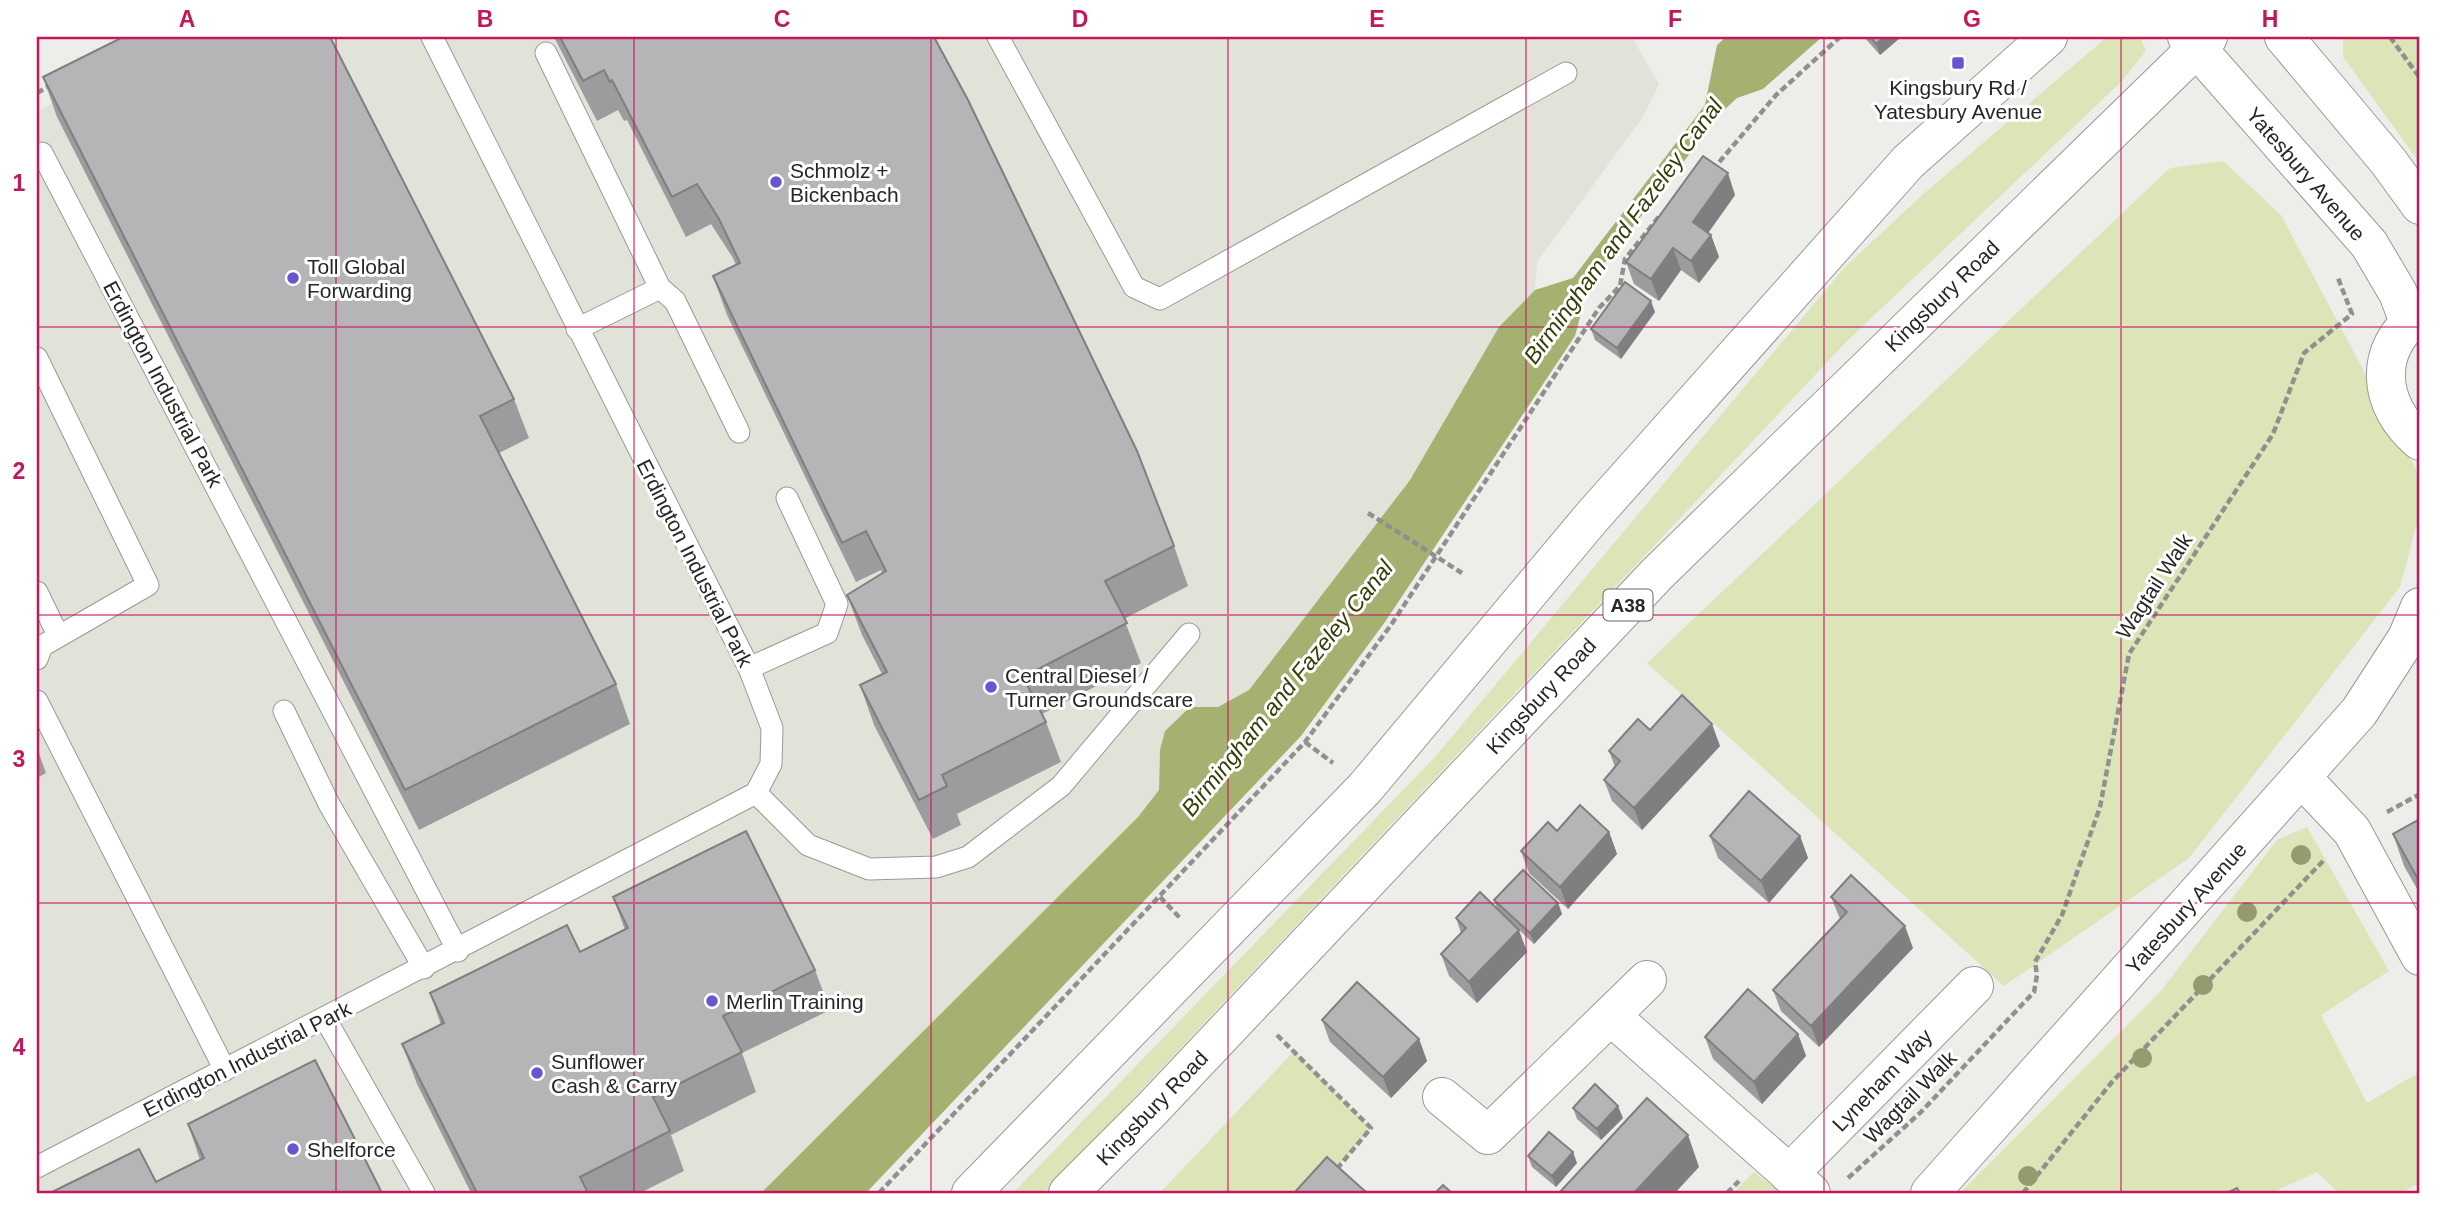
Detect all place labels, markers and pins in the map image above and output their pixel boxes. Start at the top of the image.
marker: Kingsbury Rd / Yatesbury Avenue [1950,55,1966,71]
place label: Kingsbury Rd / Yatesbury Avenue [1874,76,2042,123]
place label: Schmolz + Bickenbach [790,159,899,206]
marker: Schmolz + Bickenbach [768,174,784,190]
place label: Toll Global Forwarding [307,255,412,302]
marker: Toll Global Forwarding [285,270,301,286]
place label: Central Diesel / Turner Groundscare [1005,664,1193,711]
marker: Central Diesel / Turner Groundscare [983,679,999,695]
place label: Merlin Training [726,990,864,1013]
marker: Merlin Training [704,993,720,1009]
place label: Sunflower Cash & Carry [551,1050,678,1097]
marker: Sunflower Cash & Carry [529,1065,545,1081]
place label: Shelforce [307,1138,396,1161]
marker: Shelforce [285,1141,301,1157]

